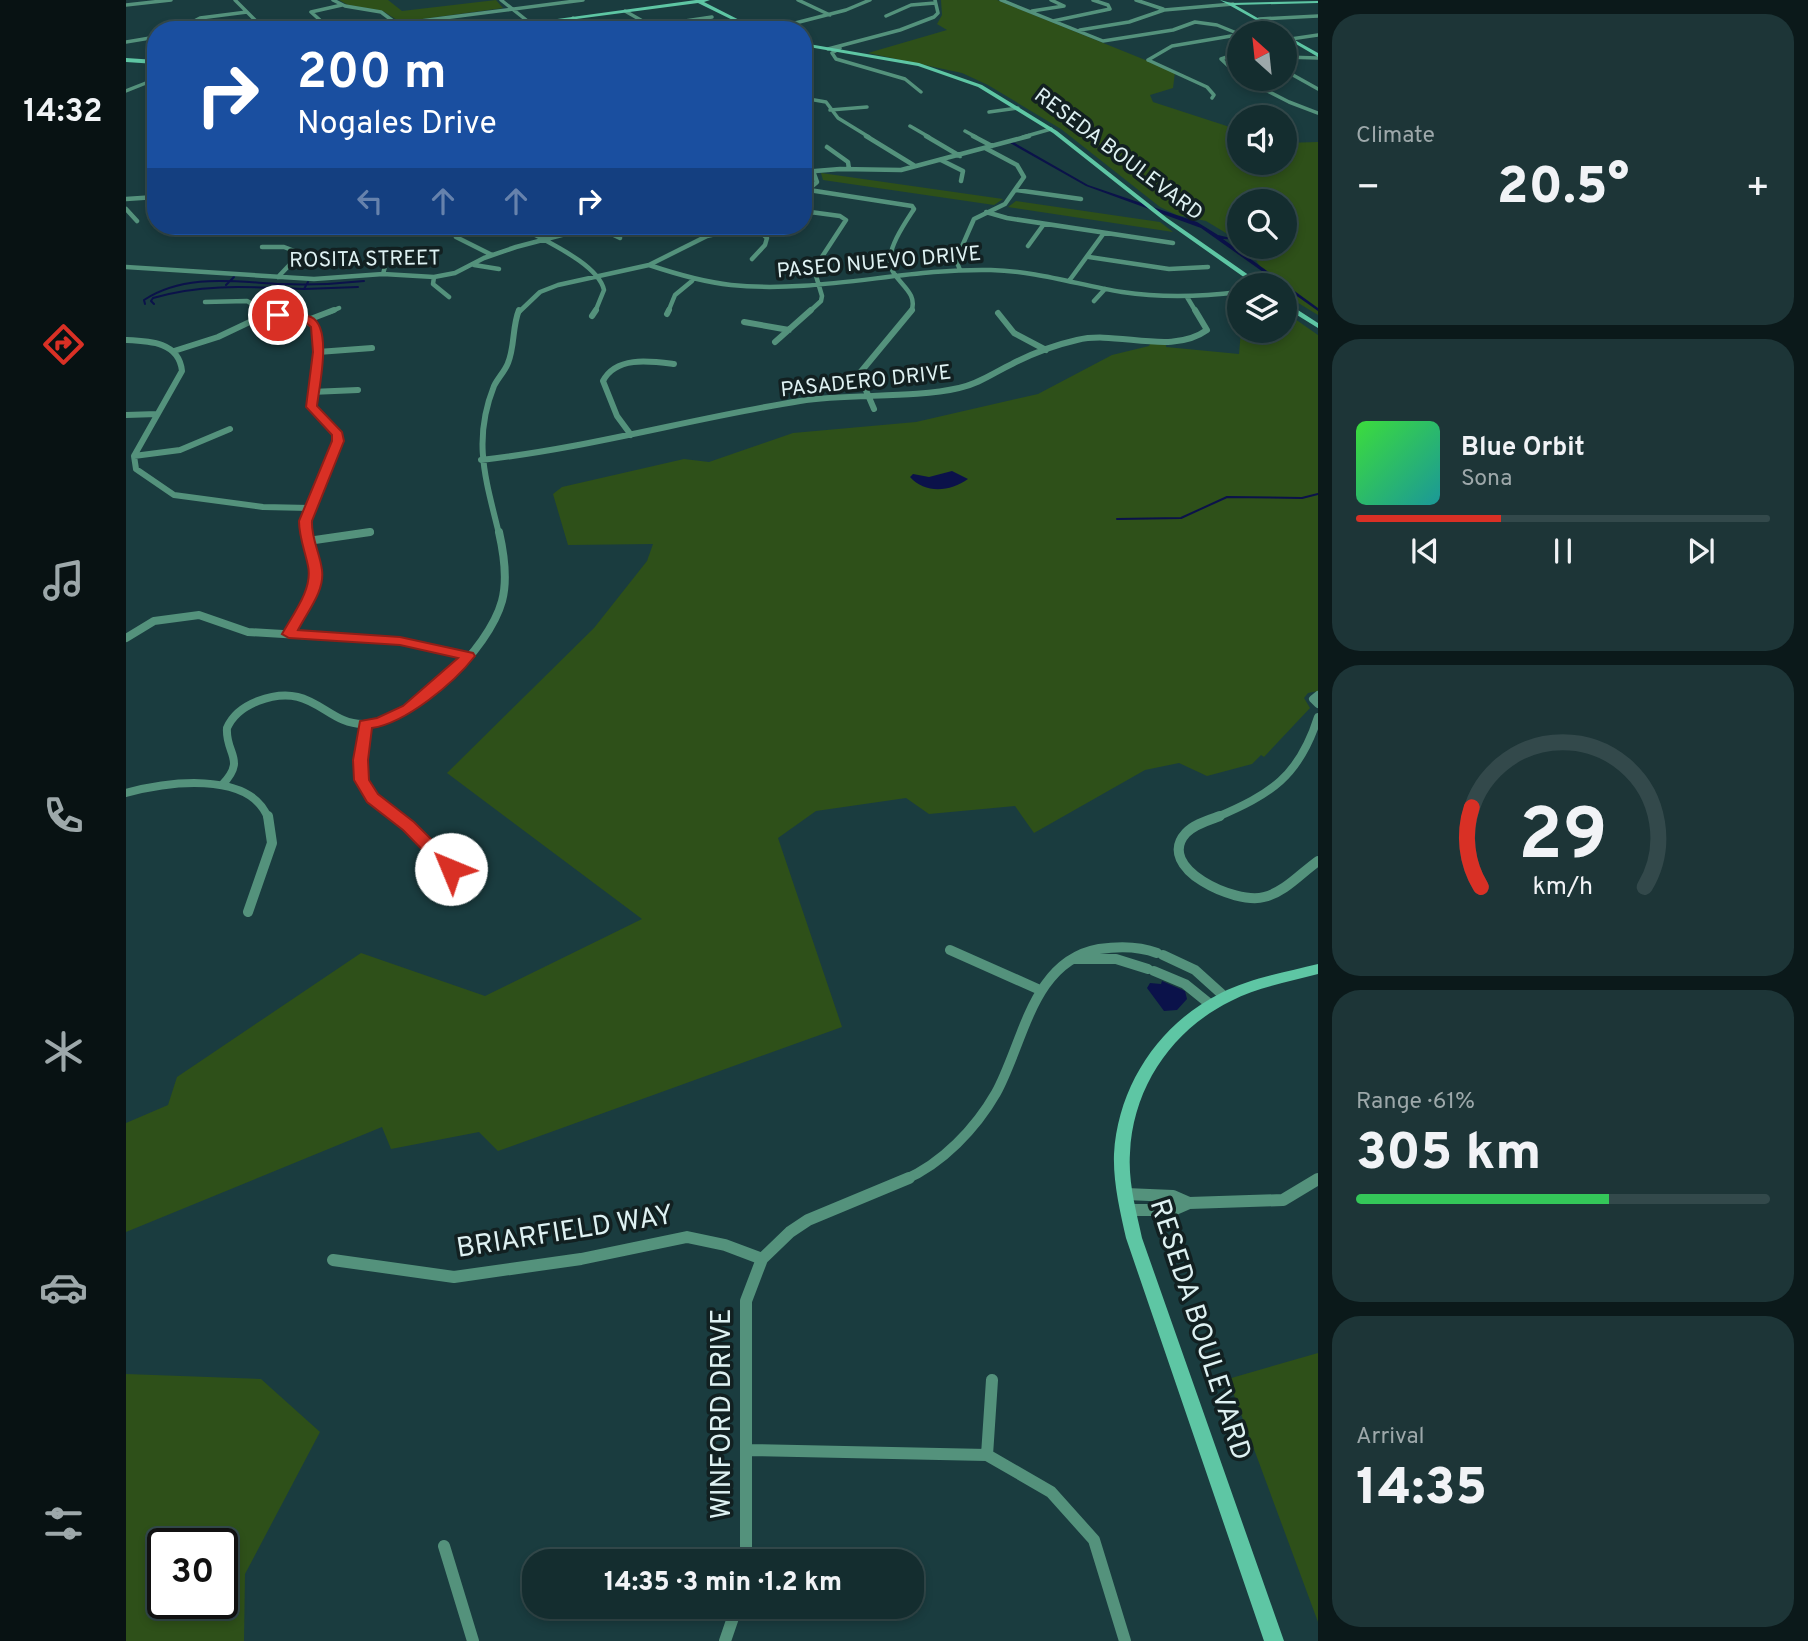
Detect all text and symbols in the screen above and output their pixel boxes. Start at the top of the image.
north arrow [1227,21,1297,91]
map controls [1227,21,1297,343]
text: 200 m [297,44,447,106]
icon: right [182,49,273,140]
street label: RESEDA BOULEVARD [1028,83,1208,227]
text: 14:32 [23,93,103,133]
text: Nogales Drive [297,105,497,145]
button: sound [1227,105,1297,175]
text: Climate [1356,122,1435,151]
text: 20.5° [1497,156,1629,222]
text: − [1356,165,1381,214]
text: + [1745,165,1770,214]
icon: left [351,182,389,220]
icon: ahead [424,182,462,220]
icon: ahead [497,182,535,220]
icon: right [570,182,608,220]
button: search [1227,189,1297,259]
street label: PASEO NUEVO DRIVE [776,241,982,285]
street label: ROSITA STREET [289,245,441,275]
button: layers [1227,273,1297,343]
pin [248,285,308,345]
icon: arrive [259,296,297,334]
icon: directions [39,320,88,369]
street label: PASADERO DRIVE [779,360,953,404]
text: Blue Orbit [1461,432,1585,465]
text: Sona [1461,465,1512,494]
icon: previous [1406,532,1444,570]
icon: pause [1544,532,1582,570]
icon: next [1682,532,1720,570]
icon: music [39,556,88,605]
icon: phone [39,791,88,840]
text: 29 [1518,793,1608,885]
position arrow [414,832,488,906]
text: km/h [1533,871,1593,903]
icon: climate [39,1027,88,1076]
text: Range · 61% [1356,1088,1475,1117]
text: 305 km [1356,1122,1541,1188]
street label: RESEDA BOULEVARD [1140,1195,1258,1465]
street label: BRIARFIELD WAY [454,1198,676,1268]
icon: car [39,1263,88,1312]
street label: WINFORD DRIVE [705,1308,741,1520]
text: Arrival [1356,1423,1425,1452]
text: 14:35 [1356,1457,1487,1523]
icon: filters [39,1499,88,1548]
speed limit sign: 30 [147,1528,238,1619]
text: 14:35 · 3 min · 1.2 km [604,1567,842,1600]

